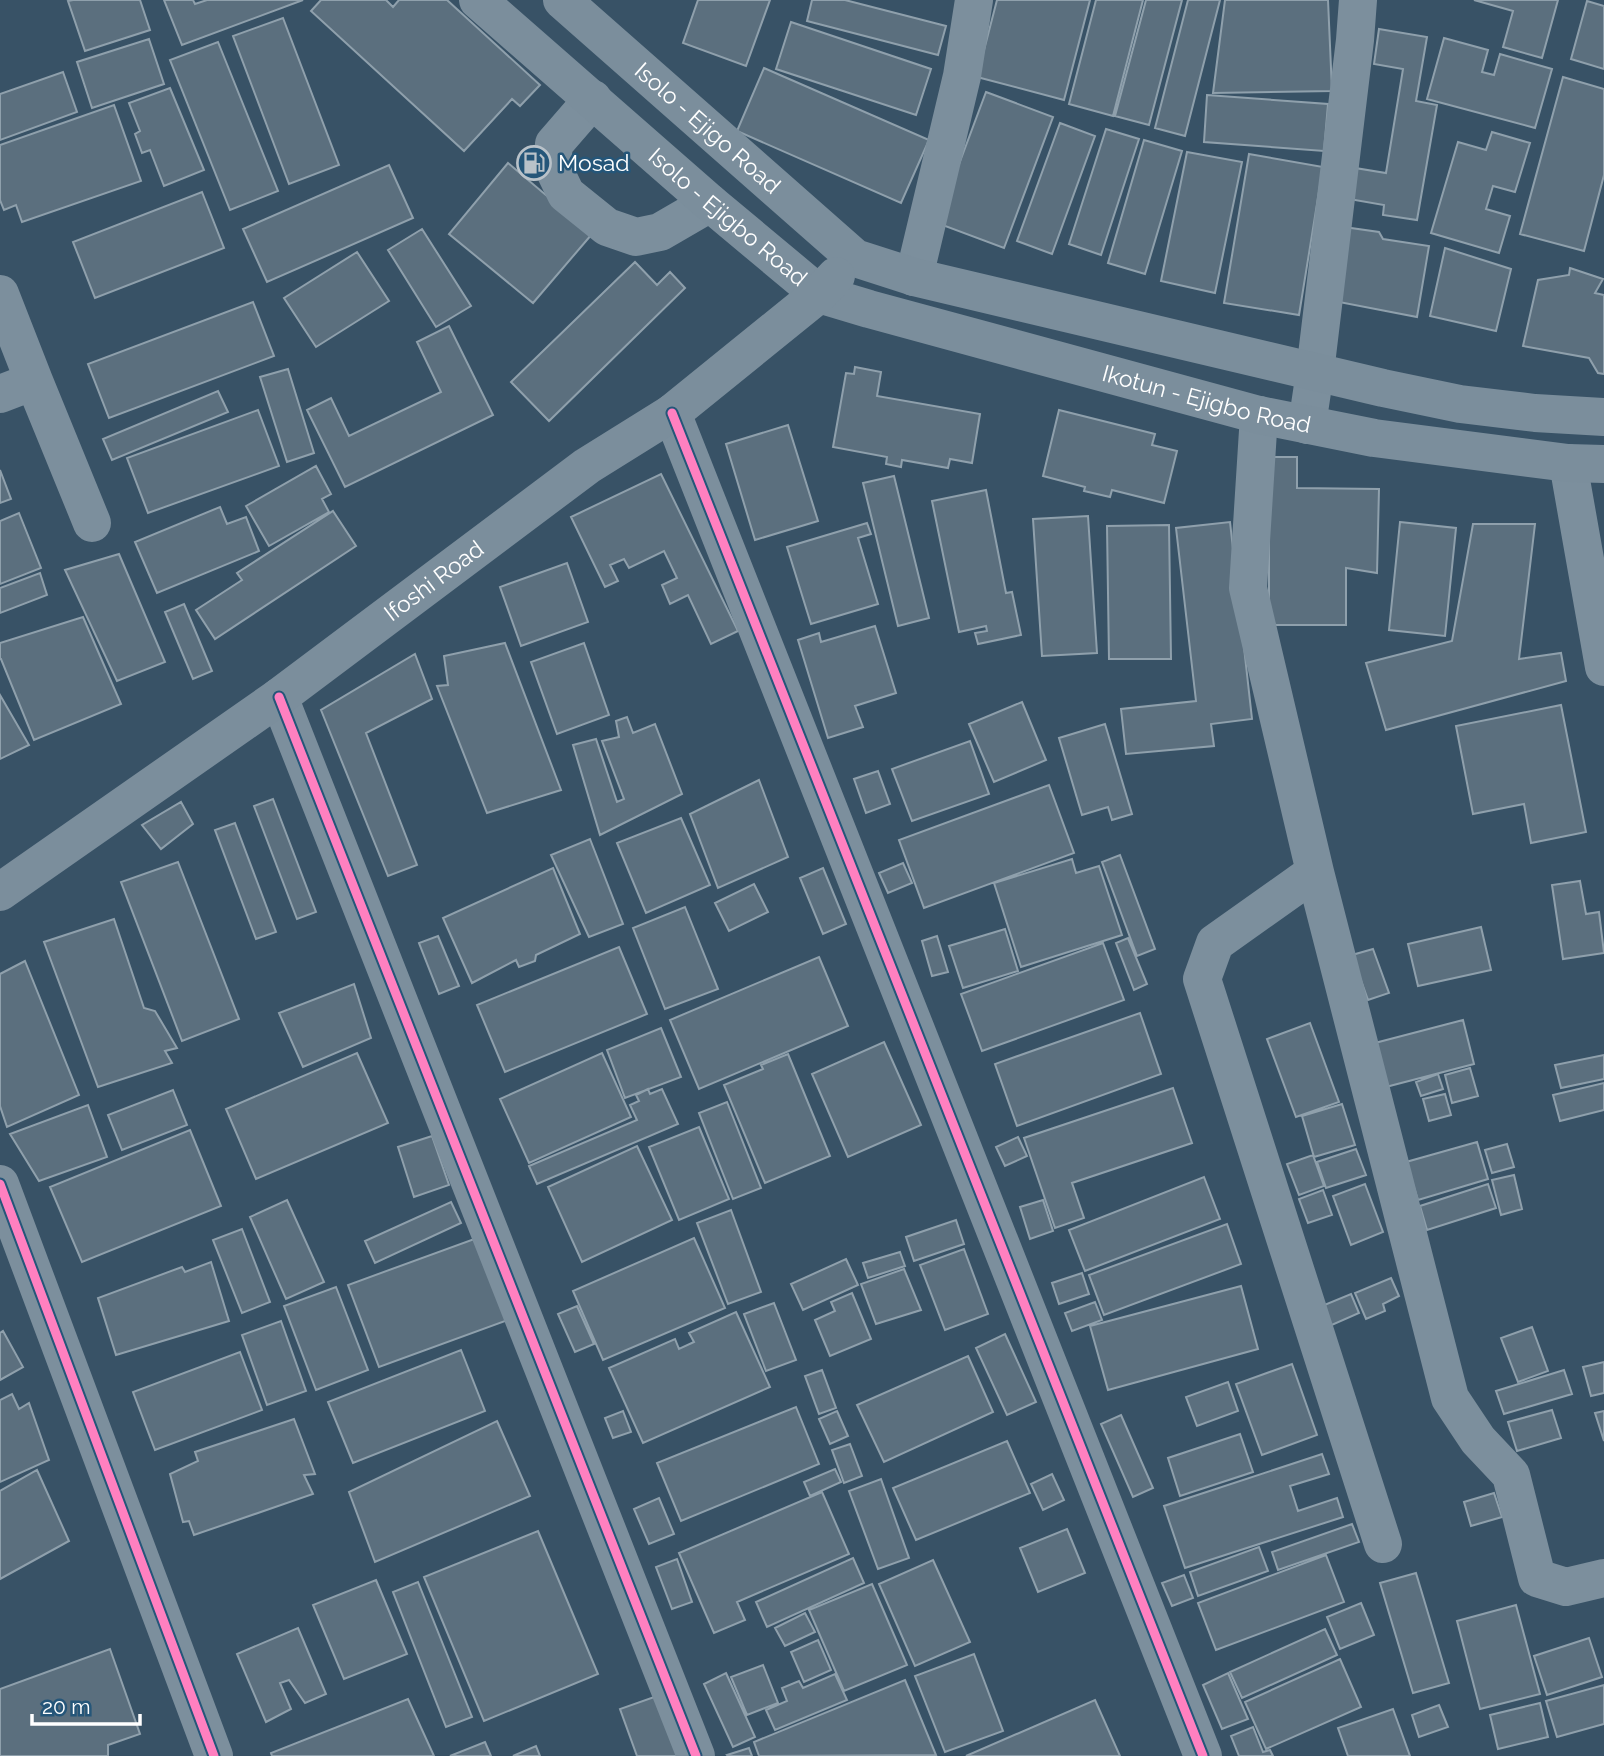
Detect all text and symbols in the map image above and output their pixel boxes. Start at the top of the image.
street label: Isolo - Ejigo Road [630,57,786,199]
street label: Isolo - Ejigbo Road [644,142,813,291]
fuel station icon: Mosad [515,144,553,182]
place label: Mosad [558,149,630,176]
street label: Ikotun - Ejigbo Road [1099,359,1313,438]
street label: Ifoshi Road [379,535,489,626]
scale bar [32,1682,140,1726]
text: 20 m [42,1694,90,1719]

